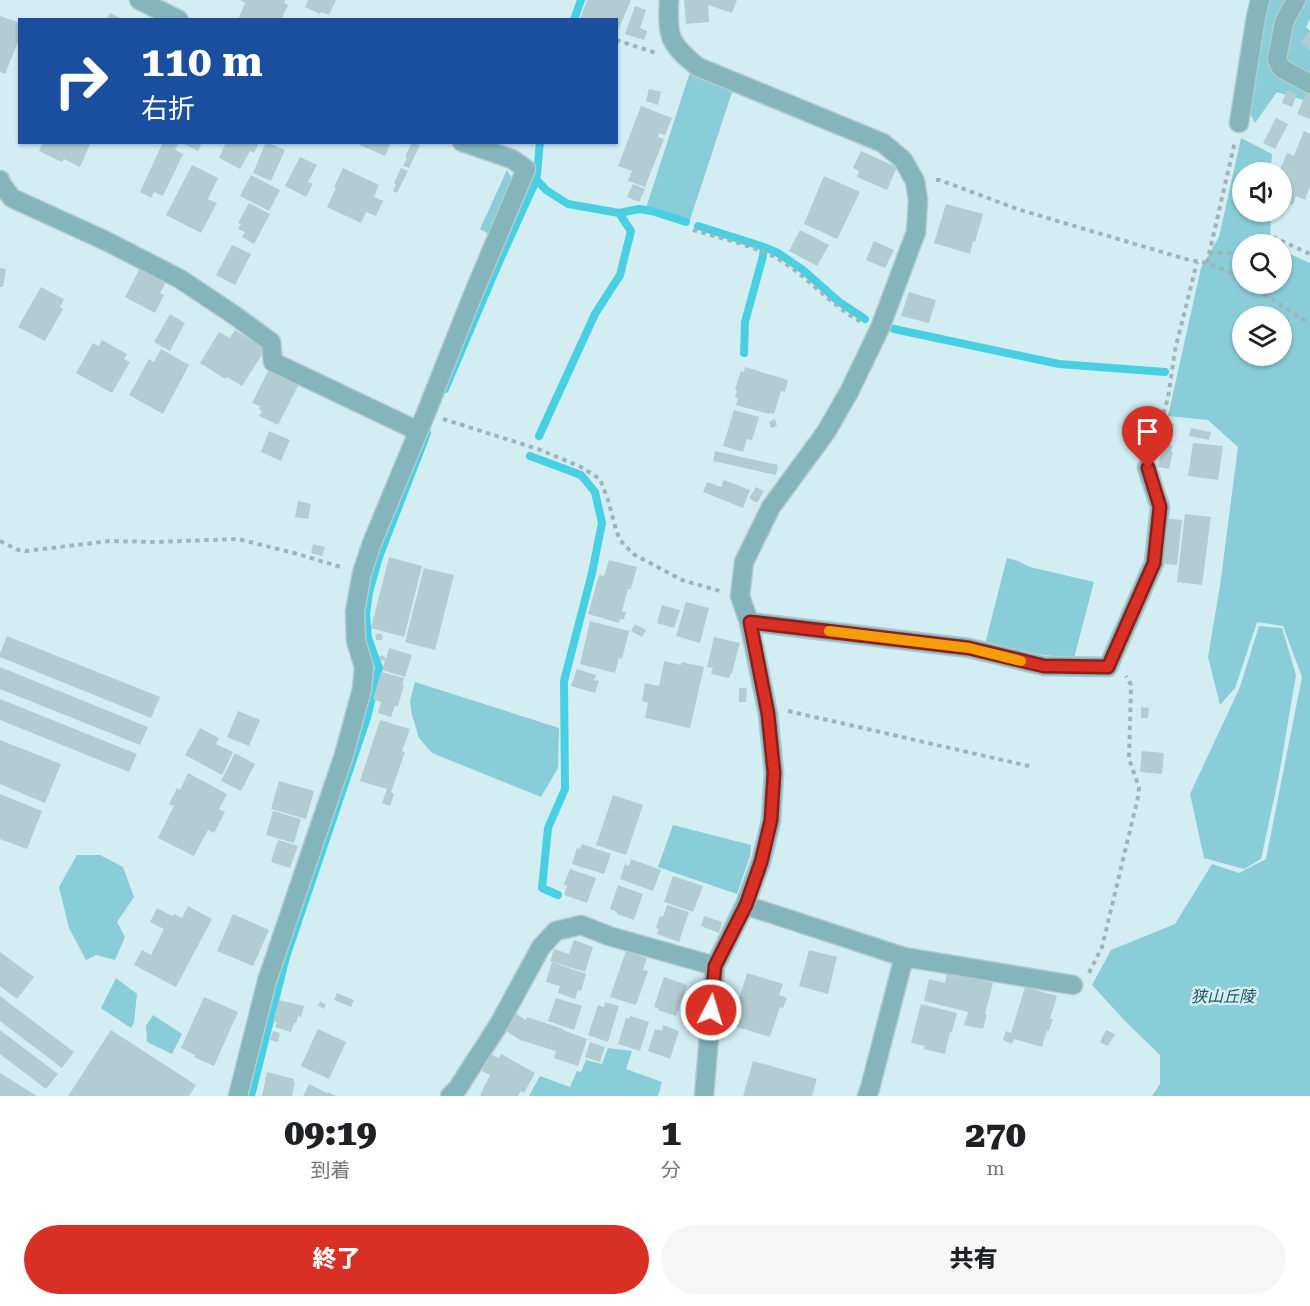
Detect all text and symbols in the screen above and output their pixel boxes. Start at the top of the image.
text: 110 m [141,37,263,86]
icon: right [42,42,120,120]
text: 右折 [141,93,195,125]
map controls [1232,162,1292,366]
button: sound [1232,162,1292,222]
button: search [1232,234,1292,294]
button: layers [1232,306,1292,366]
pin [1122,406,1173,468]
icon: arrive [1131,415,1164,448]
position arrow [679,978,743,1042]
park label: 狭山丘陵 [1191,987,1257,1006]
text: 09:19 [284,1112,377,1154]
text: 1 [661,1112,681,1154]
text: 270 [965,1114,1026,1156]
text: m [986,1156,1005,1180]
text: 到着 [310,1158,350,1182]
text: 分 [661,1158,681,1182]
button: 終了 [24,1225,649,1294]
button: 共有 [661,1225,1286,1294]

